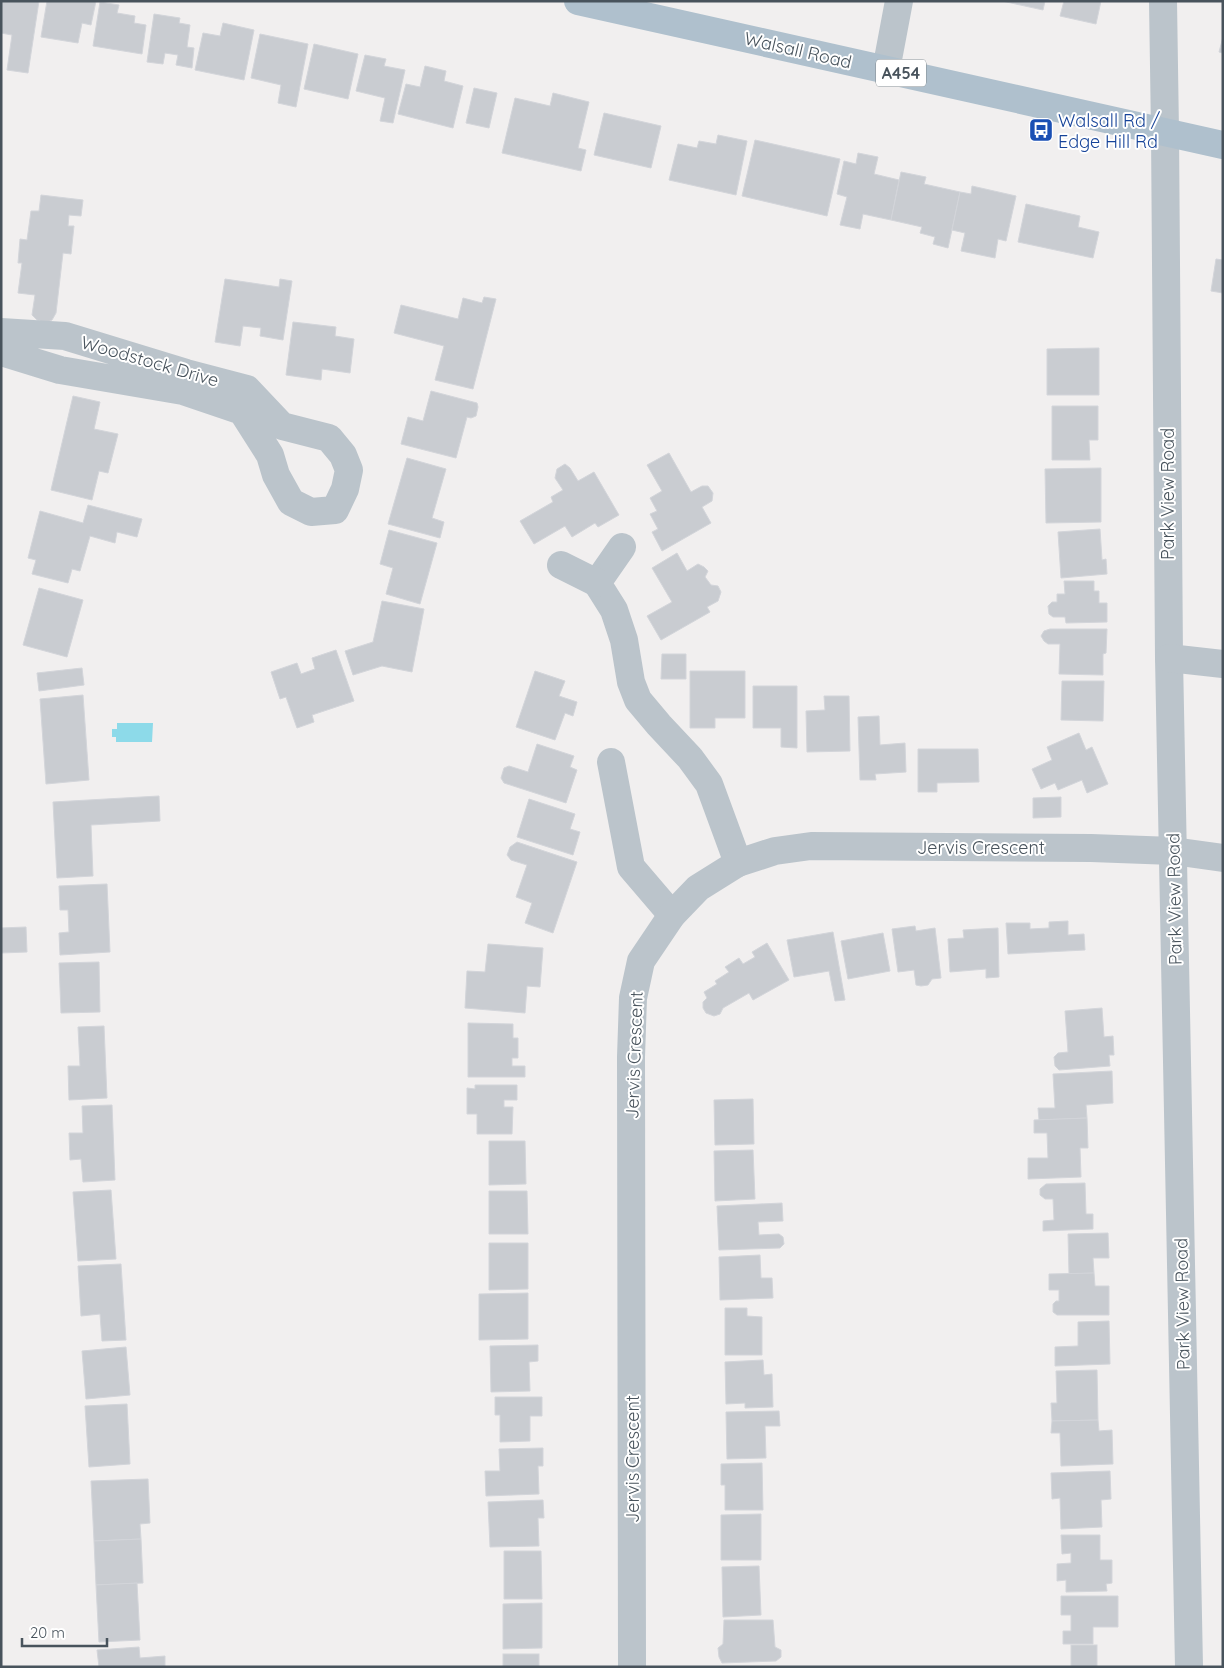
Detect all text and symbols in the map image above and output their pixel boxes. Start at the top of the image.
street label: Walsall Road [742,26,854,74]
road number: A454 [876,59,926,86]
place label: Walsall Rd / Edge Hill Rd [1058,109,1161,153]
bus stop icon: Walsall Rd / Edge Hill Rd [1028,117,1054,143]
street label: Woodstock Drive [78,330,222,392]
street label: Park View Road [1156,428,1179,560]
street label: Park View Road [1161,833,1187,965]
street label: Jervis Crescent [917,836,1045,859]
street label: Jervis Crescent [620,991,648,1119]
street label: Park View Road [1169,1238,1195,1370]
street label: Jervis Crescent [621,1395,644,1523]
scale bar [22,1616,108,1648]
text: 20 m [30,1623,65,1642]

